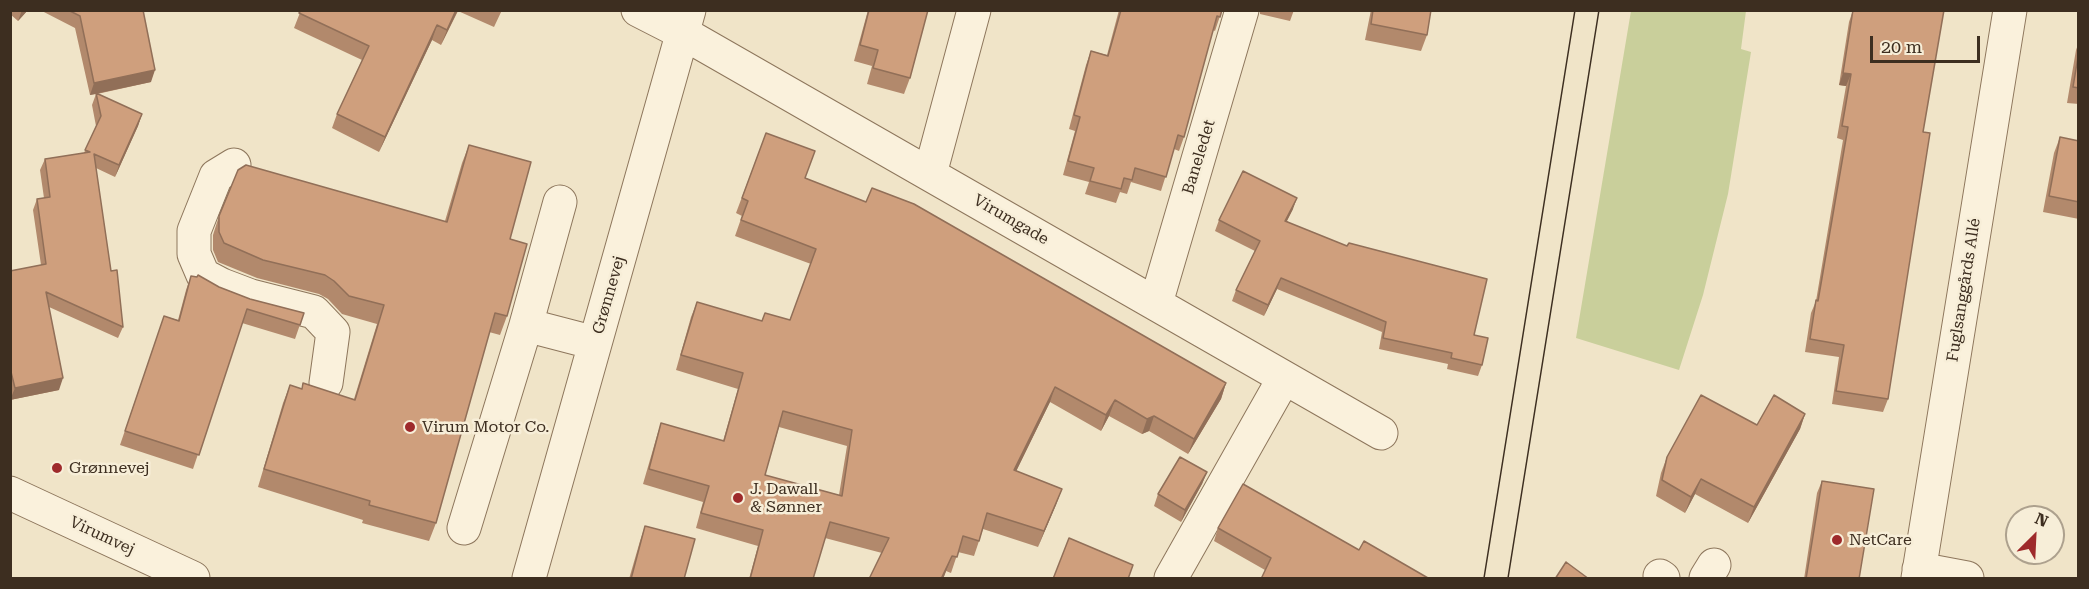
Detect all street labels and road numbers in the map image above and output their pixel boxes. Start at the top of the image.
street label: Baneledet [1179,117,1219,197]
street label: Virumgade [970,191,1052,249]
street label: Fuglsanggårds Allé [1943,217,1985,363]
street label: Grønnevej [589,254,629,336]
street label: Virumvej [66,513,138,559]

